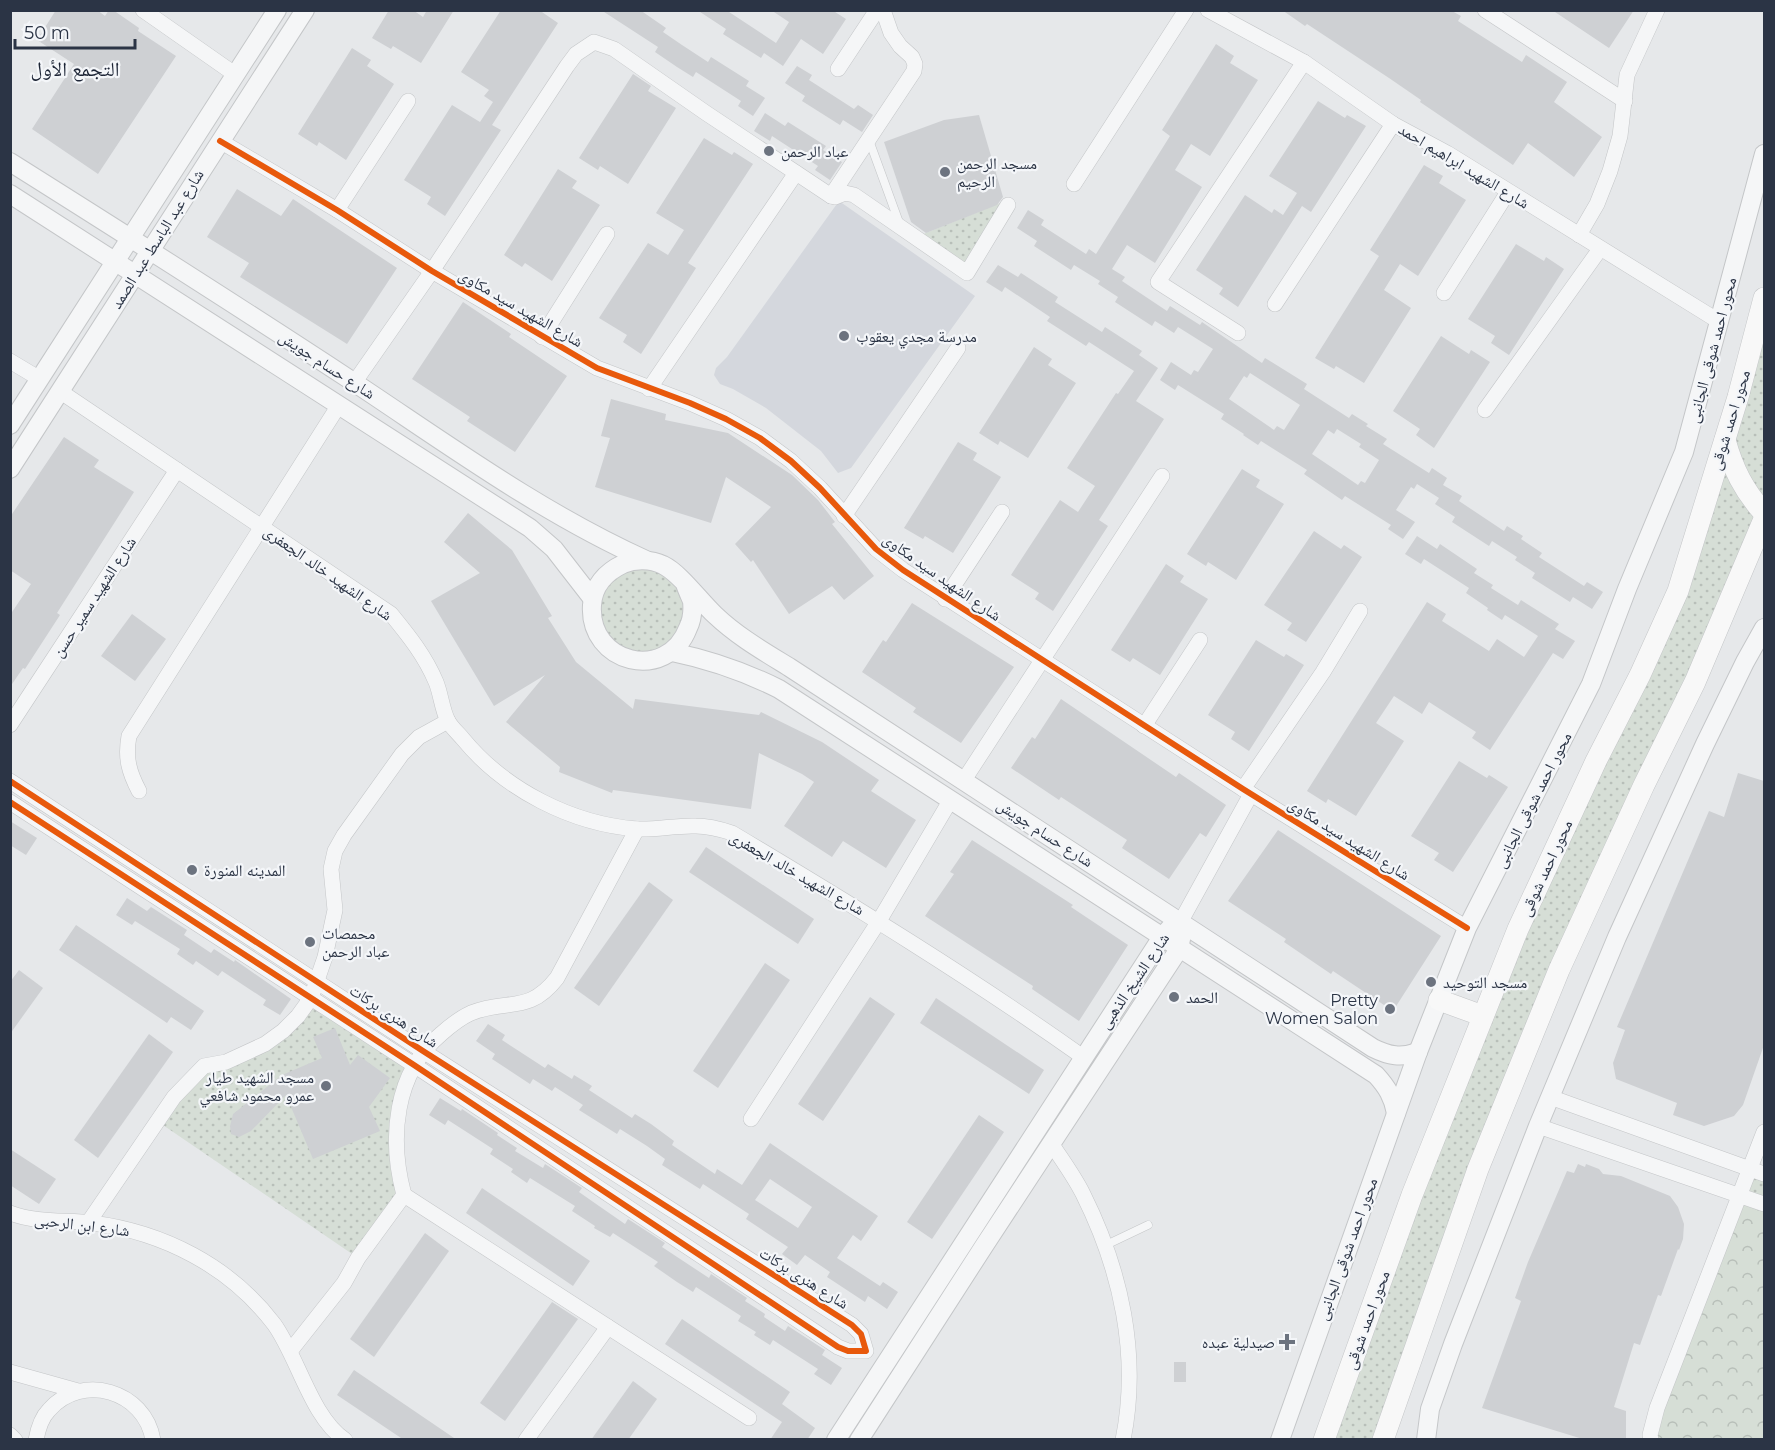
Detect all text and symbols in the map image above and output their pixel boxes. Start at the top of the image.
scale bar [15,12,135,50]
text: 50 m [24,22,70,44]
district label: التجمع الأول [31,57,119,82]
street label: شارع الشهيد ابراهيم احمد [1395,119,1533,213]
place label: عباد الرحمن [781,142,848,162]
marker: عباد الرحمن [762,144,776,158]
place label: مسجد الرحمن الرحيم [957,154,1037,192]
marker: مسجد الرحمن الرحيم [938,165,952,179]
street label: شارع عبد الباسط عبد الصمد [106,166,208,313]
street label: شارع الشهيد سيد مكاوى [455,265,586,352]
street label: محور احمد شوقى الجانبى [1683,275,1741,425]
street label: شارع حسام جويش [275,327,379,404]
place label: مدرسة مجدي يعقوب [856,327,977,349]
marker: مدرسة مجدي يعقوب [837,329,851,343]
street label: محور احمد شوقى [1706,368,1754,472]
street label: شارع الشهيد خالد الجعفرى [260,521,396,625]
street label: شارع الشهيد سيد مكاوى [879,529,1005,626]
street label: شارع الشهيد سمير حسن [48,533,141,661]
street label: محور احمد شوقى الجانبى [1490,729,1576,871]
street label: شارع الشهيد سيد مكاوى [1284,794,1413,885]
street label: شارع حسام جويش [993,795,1097,872]
street label: محور احمد شوقى [1515,817,1577,919]
street label: شارع الشهيد خالد الجعفرى [726,827,868,920]
place label: المدينه المنورة [204,861,286,880]
marker: المدينه المنورة [185,863,199,877]
place label: محمصات عباد الرحمن [322,924,389,962]
street label: شارع الشيخ الذهبى [1095,929,1174,1033]
marker: محمصات عباد الرحمن [303,935,317,949]
place label: مسجد التوحيد [1443,973,1527,992]
marker: مسجد التوحيد [1424,975,1438,989]
street label: شارع هنرى بركات [346,980,442,1053]
place label: الحمد [1186,988,1218,1007]
marker: الحمد [1167,990,1181,1004]
place label: Pretty Women Salon [1265,991,1378,1028]
marker: Pretty Women Salon [1383,1002,1397,1016]
place label: مسجد الشهيد طيار عمرو محمود شافعي [199,1068,314,1108]
marker: مسجد الشهيد طيار عمرو محمود شافعي [319,1079,333,1093]
street label: محور احمد شوقى الجانبى [1312,1175,1382,1323]
street label: شارع ابن الرحبى [33,1210,131,1241]
street label: شارع هنرى بركات [755,1243,852,1314]
street label: محور احمد شوقى [1340,1268,1394,1372]
place label: صيدلية عبده [1202,1333,1275,1352]
marker: صيدلية عبده [1280,1335,1294,1349]

